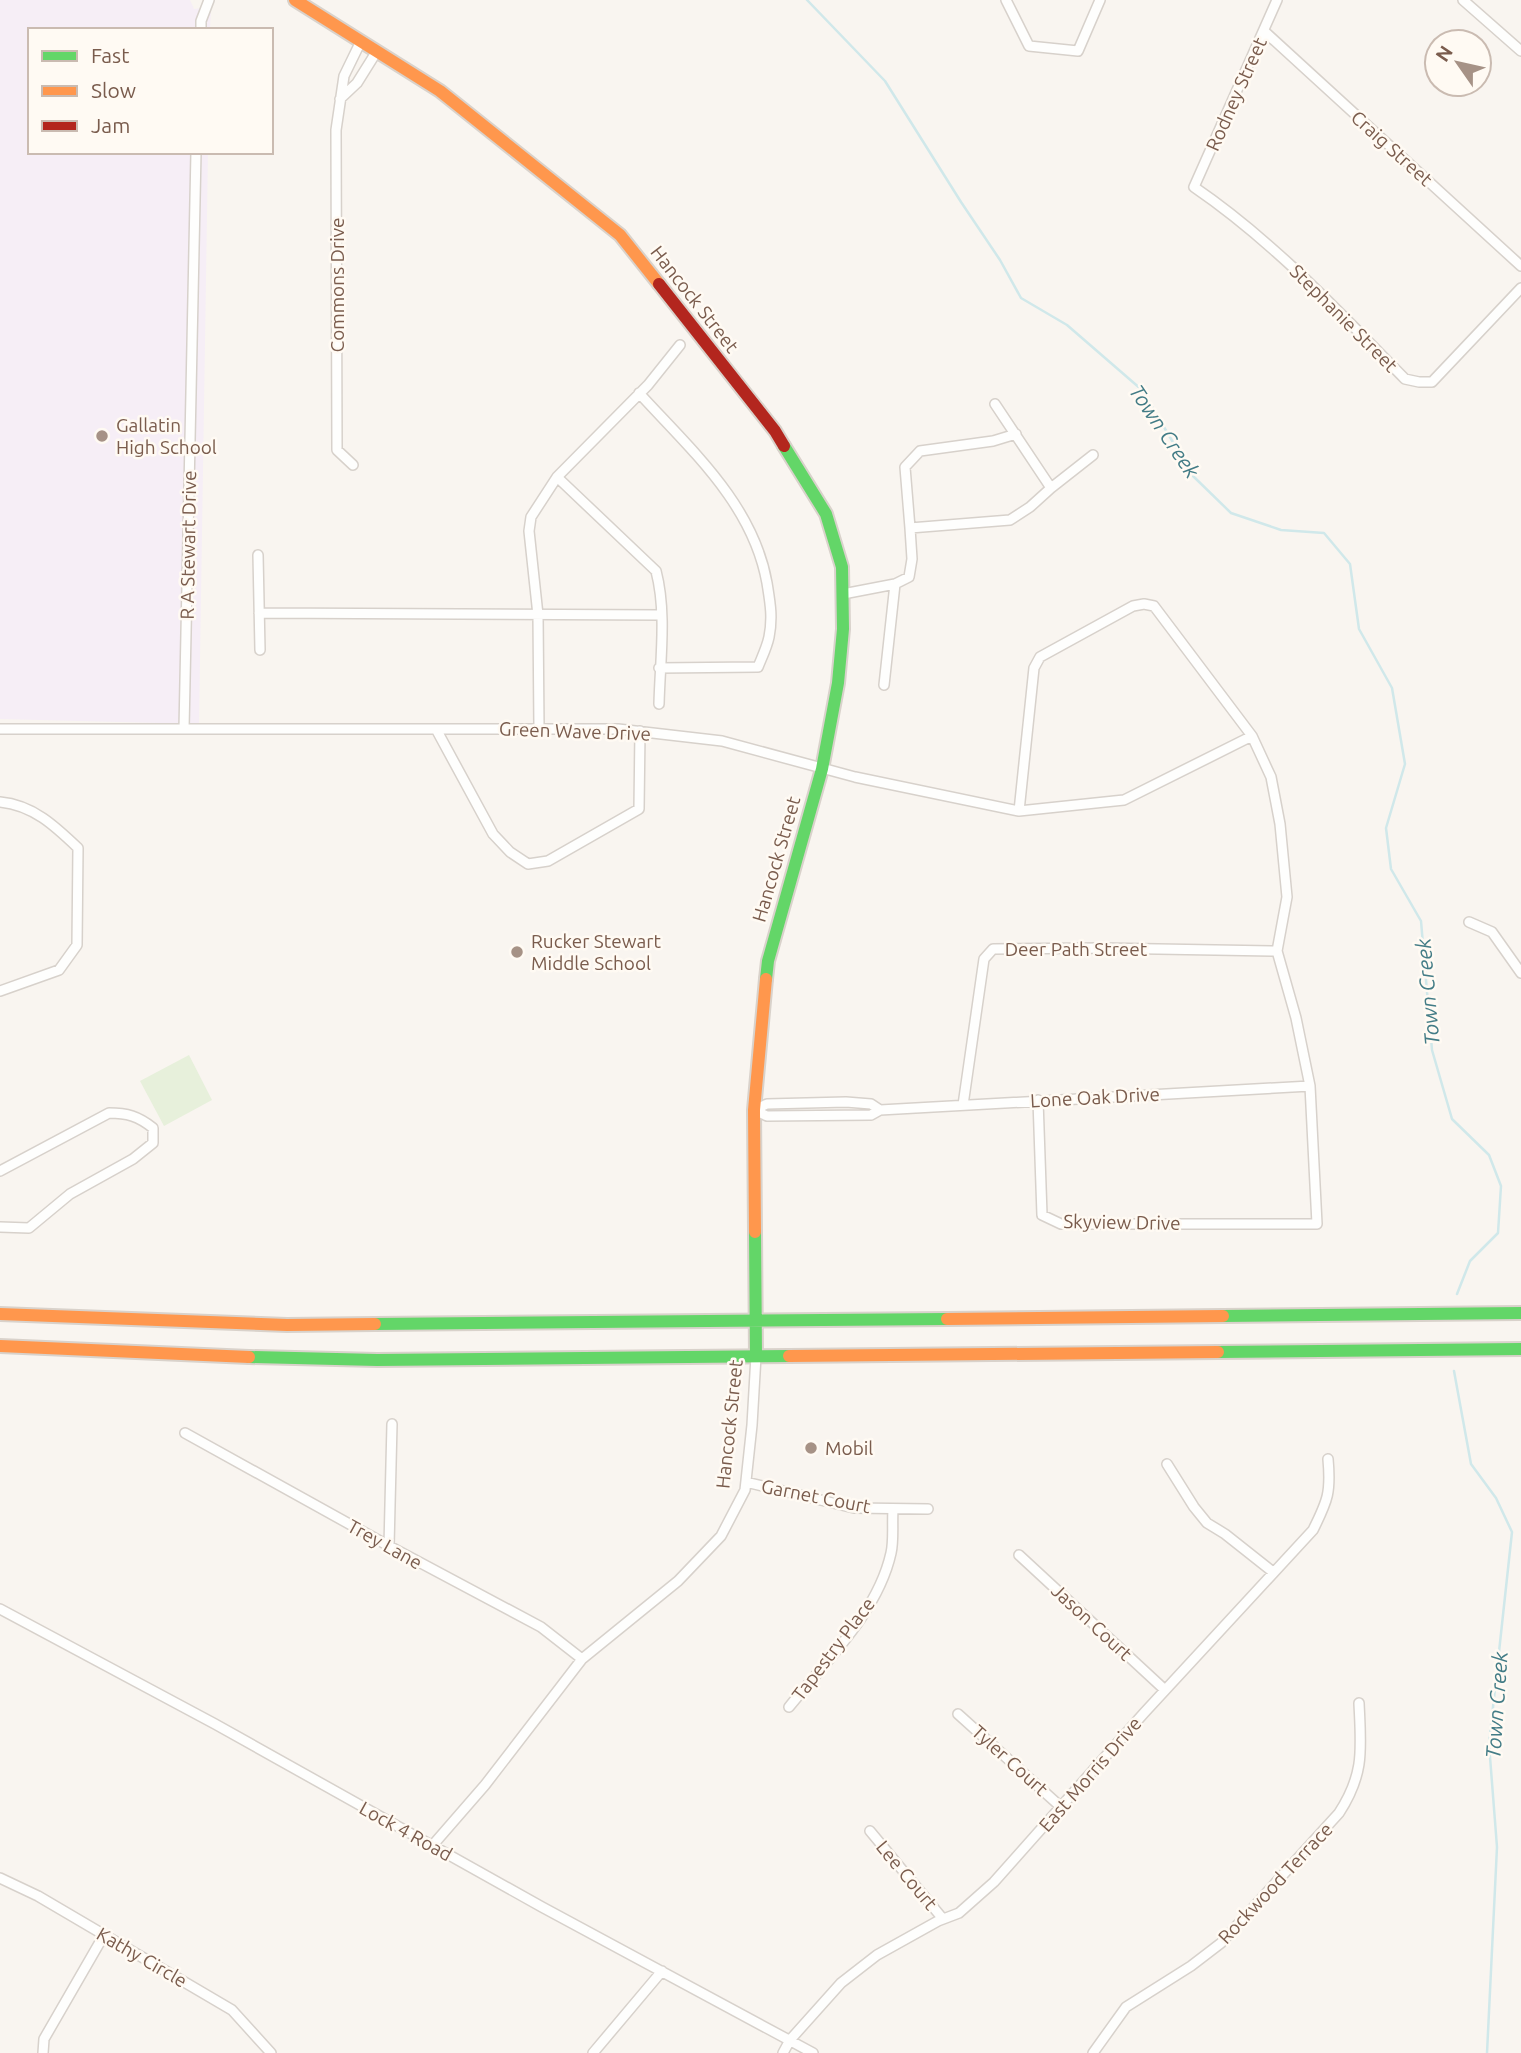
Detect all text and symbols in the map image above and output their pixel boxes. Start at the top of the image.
legend [28,28,273,154]
north arrow [1423,28,1493,98]
street label: Rodney Street [1201,33,1271,154]
text: N [1431,41,1457,66]
text: Fast [91,43,129,67]
text: Slow [91,78,136,102]
street label: Craig Street [1347,106,1437,190]
text: Jam [91,113,130,137]
street label: Commons Drive [326,217,348,353]
street label: Hancock Street [646,241,744,357]
street label: Stephanie Street [1286,260,1403,377]
water label: Town Creek [1125,380,1205,482]
place label: Gallatin High School [116,414,217,458]
marker: Gallatin High School [94,428,110,444]
street label: R A Stewart Drive [176,470,200,620]
street label: Green Wave Drive [499,717,651,745]
street label: Hancock Street [748,793,805,924]
place label: Rucker Stewart Middle School [531,930,661,974]
water label: Town Creek [1410,937,1444,1047]
street label: Deer Path Street [1005,938,1148,960]
marker: Rucker Stewart Middle School [509,944,525,960]
street label: Lone Oak Drive [1030,1083,1160,1111]
street label: Skyview Drive [1063,1210,1181,1234]
street label: Hancock Street [711,1358,747,1490]
place label: Mobil [825,1437,873,1459]
marker: Mobil [803,1440,819,1456]
street label: Garnet Court [759,1475,873,1517]
street label: Trey Lane [344,1515,426,1573]
street label: Jason Court [1047,1579,1137,1665]
street label: Tapestry Place [787,1593,879,1705]
water label: Town Creek [1480,1650,1512,1759]
street label: East Morris Drive [1034,1712,1146,1836]
street label: Tyler Court [967,1720,1053,1800]
street label: Lock 4 Road [356,1797,456,1865]
street label: Rockwood Terrace [1213,1818,1337,1948]
street label: Lee Court [872,1836,943,1914]
street label: Kathy Circle [93,1922,191,1992]

